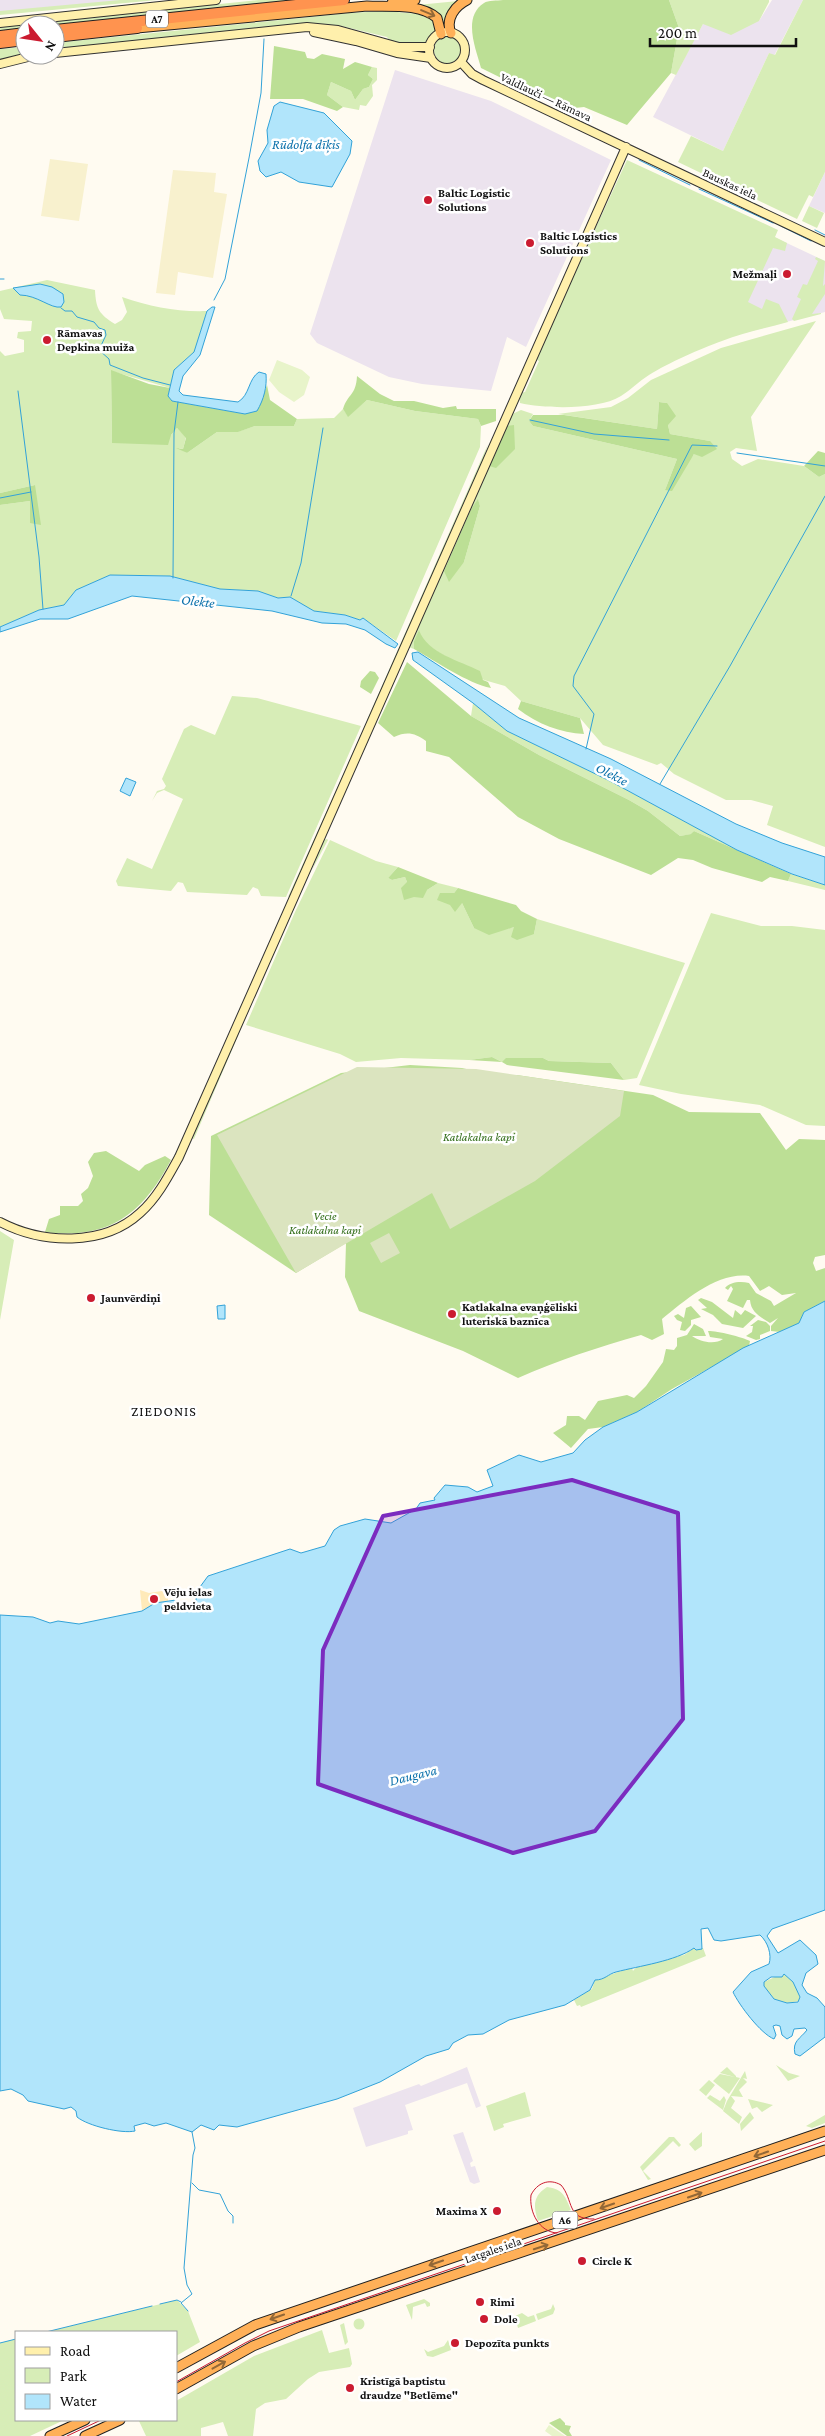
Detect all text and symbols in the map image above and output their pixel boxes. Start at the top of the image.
one-way arrow [420,9,435,19]
road number: A7 [146,10,168,28]
north arrow [15,15,65,65]
scale bar [650,15,796,47]
text: 200 m [658,25,697,41]
text: N [42,38,61,55]
street label: Valdlauči — Rāmava [498,70,594,124]
water label: Rūdolfa dīķis [272,136,341,154]
street label: Bauskas iela [701,165,760,203]
place label: Baltic Logistic Solutions [438,186,511,214]
marker: Baltic Logistic Solutions [422,194,434,206]
place label: Baltic Logistics Solutions [540,229,617,257]
marker: Baltic Logistics Solutions [524,237,536,249]
place label: Mežmaļi [733,267,778,281]
marker: Mežmaļi [781,268,793,280]
place label: Rāmavas Depkina muiža [57,326,134,354]
marker: Rāmavas Depkina muiža [41,334,53,346]
water label: Olekte [180,591,216,611]
water label: Olekte [593,759,631,789]
park label: Katlakalna kapi [443,1130,516,1144]
park label: Vecie Katlakalna kapi [289,1209,362,1237]
place label: Jaunvērdiņi [99,1291,161,1305]
marker: Jaunvērdiņi [85,1292,97,1304]
place label: Katlakalna evaņģēliski luteriskā baznīca [462,1300,578,1328]
marker: Katlakalna evaņģēliski luteriskā baznīca [446,1308,458,1320]
district label: ZIEDONIS [131,1403,197,1419]
place label: Vēju ielas peldvieta [163,1585,212,1613]
marker: Vēju ielas peldvieta [148,1593,160,1605]
water label: Daugava [388,1761,439,1789]
one-way arrow [753,2150,769,2159]
one-way arrow [687,2190,703,2199]
one-way arrow [600,2202,615,2211]
place label: Maxima X [436,2204,488,2218]
marker: Maxima X [491,2205,503,2217]
road number: A6 [552,2212,578,2228]
street label: Latgales iela [463,2234,524,2266]
one-way arrow [533,2242,549,2251]
place label: Circle K [592,2254,632,2268]
marker: Circle K [576,2255,588,2267]
one-way arrow [429,2259,444,2268]
place label: Rimi [490,2295,515,2309]
marker: Rimi [474,2296,486,2308]
place label: Dole [494,2312,518,2326]
one-way arrow [270,2313,285,2322]
marker: Dole [478,2313,490,2325]
legend [15,2331,178,2421]
place label: Depozīta punkts [465,2336,549,2350]
marker: Depozīta punkts [449,2337,461,2349]
text: Road [60,2343,91,2359]
one-way arrow [211,2360,226,2370]
text: Park [60,2368,87,2384]
place label: Kristīgā baptistu draudze "Betlēme" [360,2374,458,2402]
marker: Kristīgā baptistu draudze "Betlēme" [344,2382,356,2394]
text: Water [60,2393,97,2409]

